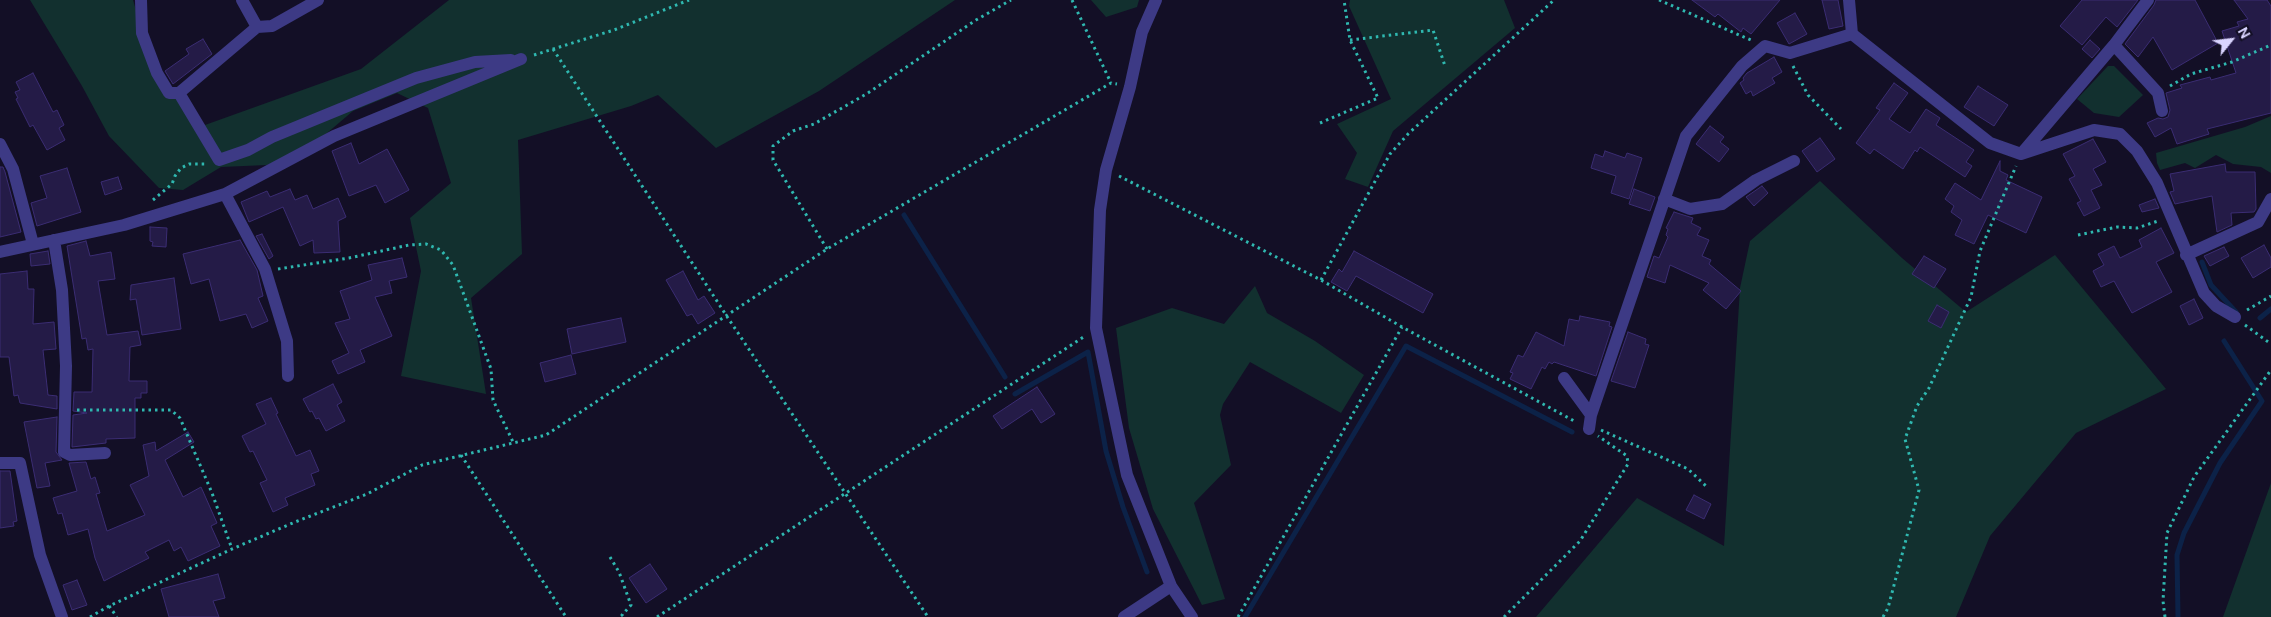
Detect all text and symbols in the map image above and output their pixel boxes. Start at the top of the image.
north arrow [2206,15,2256,65]
text: N [2234,24,2254,42]

